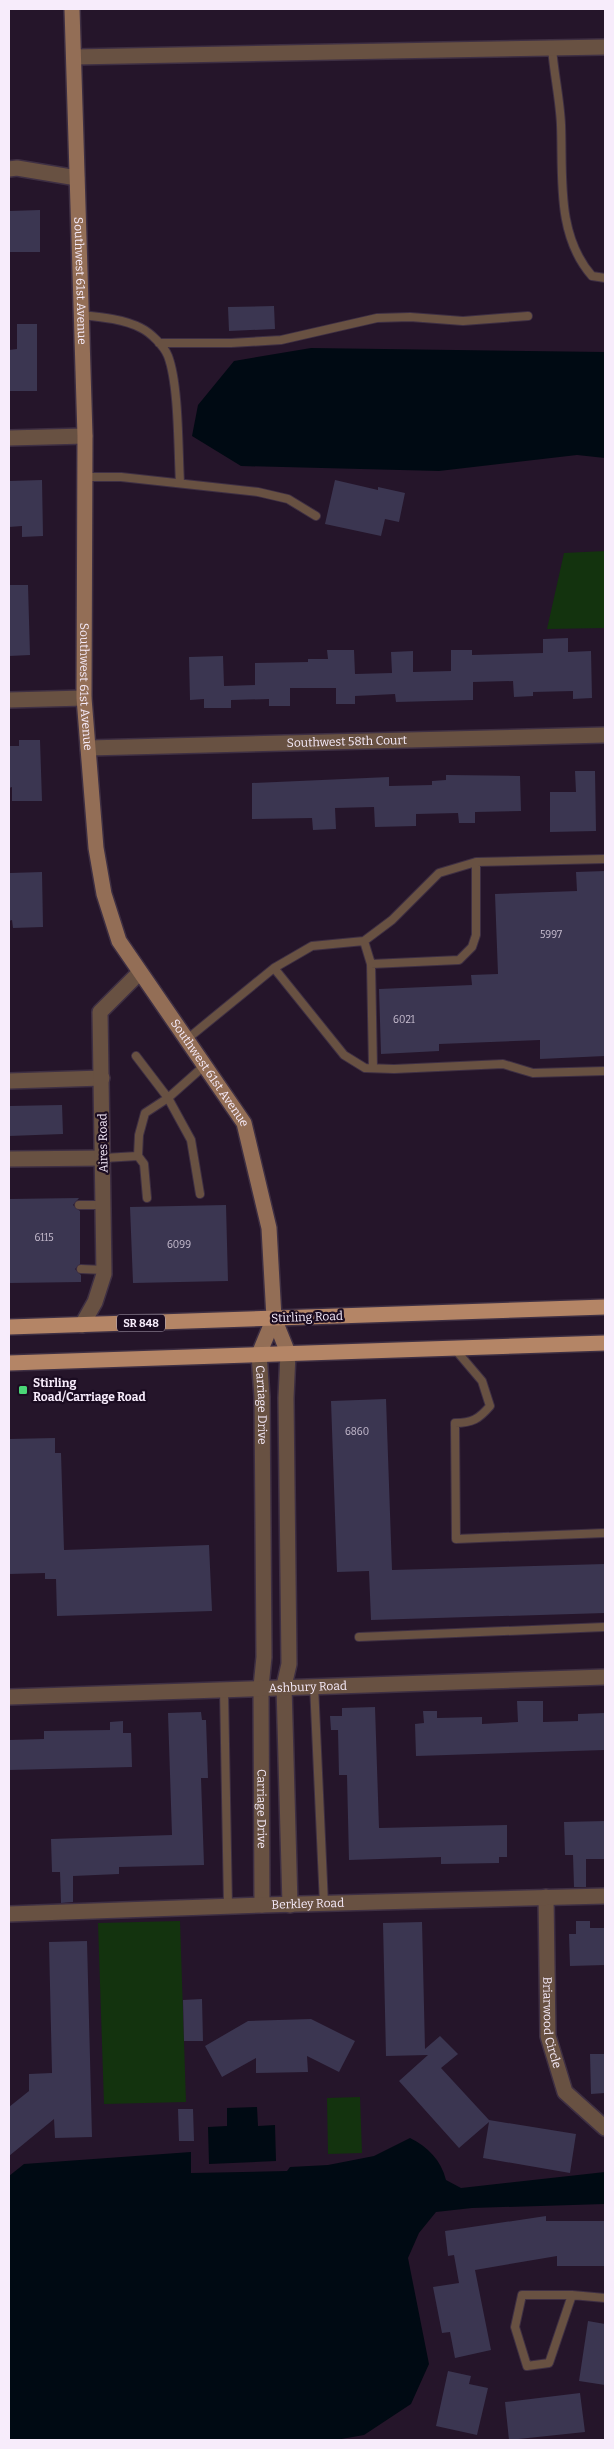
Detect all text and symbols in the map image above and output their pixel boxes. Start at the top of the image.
street label: Southwest 61st Avenue [71,217,89,345]
street label: Southwest 61st Avenue [77,623,95,751]
street label: Southwest 58th Court [287,733,408,750]
house number: 5997 [540,929,562,941]
house number: 6021 [393,1014,415,1026]
street label: Southwest 61st Avenue [168,1016,252,1128]
street label: Aires Road [95,1113,111,1173]
house number: 6115 [34,1232,54,1244]
house number: 6099 [167,1239,191,1251]
street label: Stirling Road [271,1309,343,1325]
road number: SR 848 [117,1315,165,1332]
street label: Carriage Drive [253,1365,269,1445]
place label: Stirling Road/Carriage Road [33,1376,146,1404]
marker: Stirling Road/Carriage Road [17,1384,29,1396]
house number: 6860 [345,1426,369,1438]
street label: Ashbury Road [268,1679,347,1695]
street label: Carriage Drive [254,1769,269,1849]
street label: Berkley Road [271,1896,344,1912]
street label: Briarwood Circle [540,1977,564,2070]

